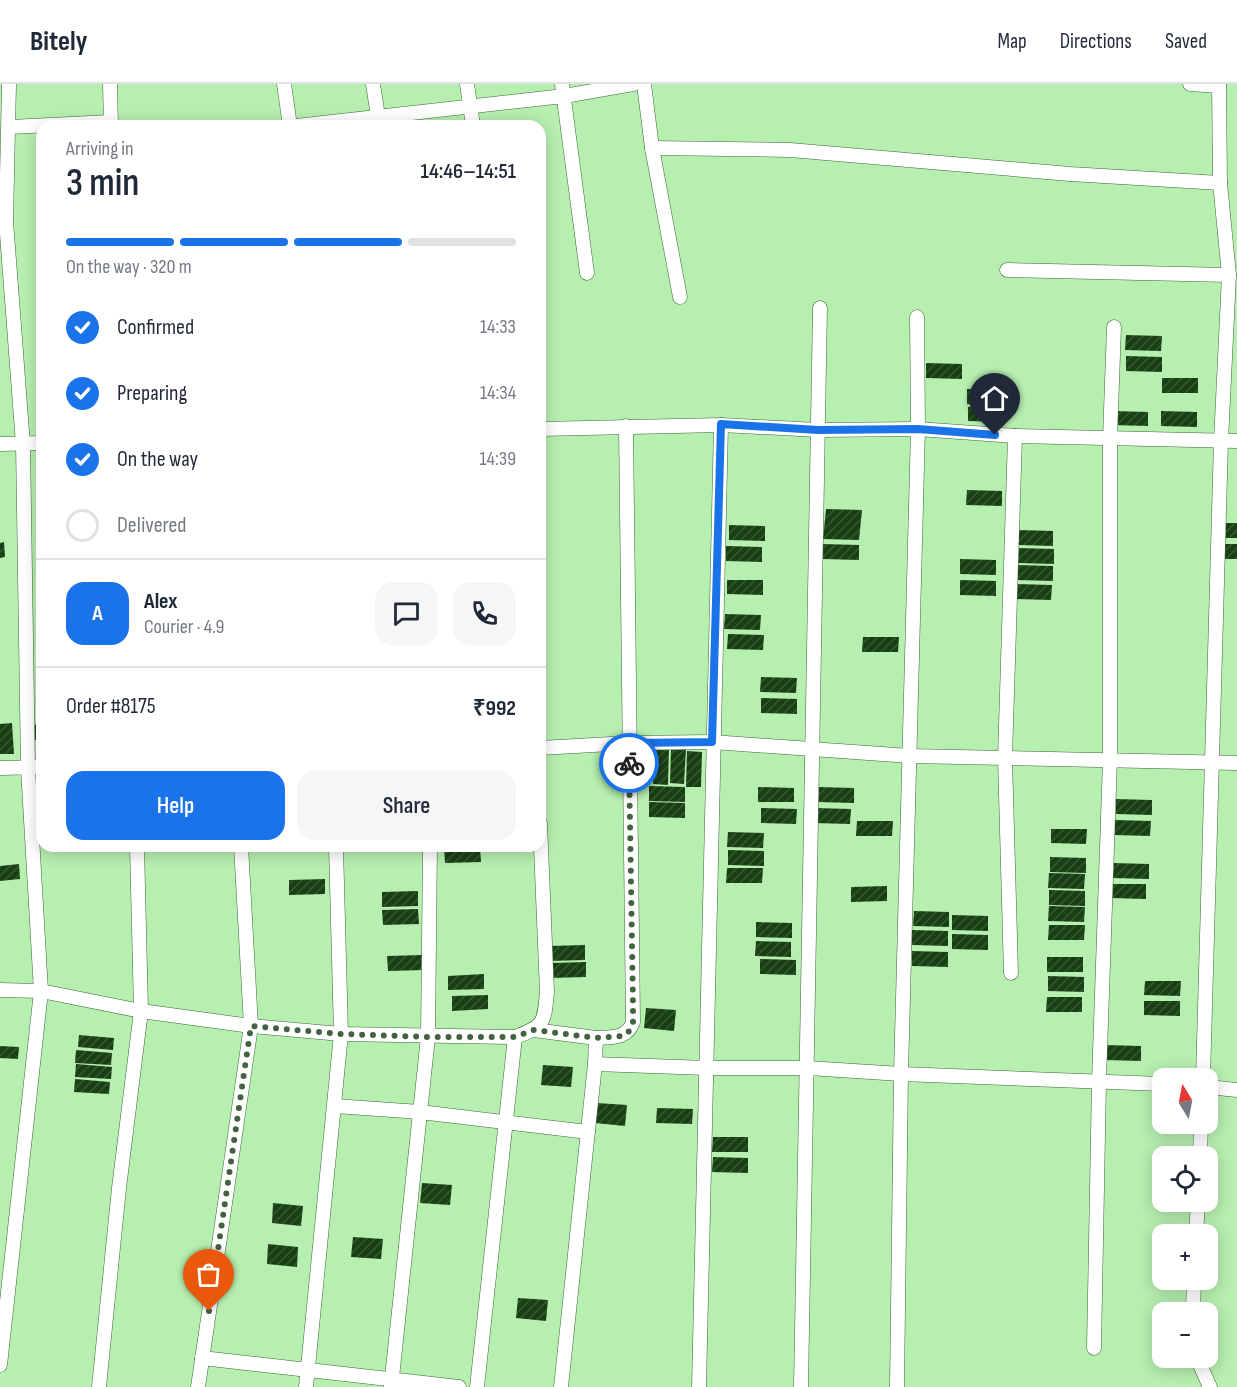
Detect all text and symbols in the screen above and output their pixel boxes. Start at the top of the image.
text: Bitely [30,25,87,58]
text: Map [997,29,1027,54]
text: Directions [1060,29,1132,54]
text: Saved [1165,29,1207,54]
text: Arriving in [66,137,134,161]
text: 14:46–14:51 [421,158,516,185]
text: 3 min [66,160,139,207]
text: On the way · 320 m [66,255,192,279]
icon: check [66,311,99,344]
text: Confirmed [117,314,194,341]
text: 14:33 [480,315,516,339]
pin [969,373,1020,435]
icon: check [66,377,99,410]
text: Preparing [117,380,187,407]
text: 14:34 [480,381,516,405]
icon: home [978,382,1011,415]
icon: check [66,443,99,476]
text: On the way [117,446,198,473]
text: 14:39 [480,447,516,471]
text: Delivered [117,512,186,539]
button: chat [375,582,438,645]
button: phone [453,582,516,645]
text: Alex [144,588,177,615]
text: A [92,600,103,627]
text: Courier · 4.9 [144,615,224,639]
text: Order #8175 [66,693,156,720]
text: ₹992 [473,695,516,722]
courier [599,733,659,793]
icon: bike [613,747,646,780]
button: Help [66,771,285,840]
button: Share [297,771,516,840]
north arrow [1152,1068,1218,1134]
map controls [1152,1068,1218,1368]
button: locate [1152,1146,1218,1212]
button: + [1152,1224,1218,1290]
pin [183,1249,234,1311]
icon: bag [192,1258,225,1291]
button: − [1152,1302,1218,1368]

